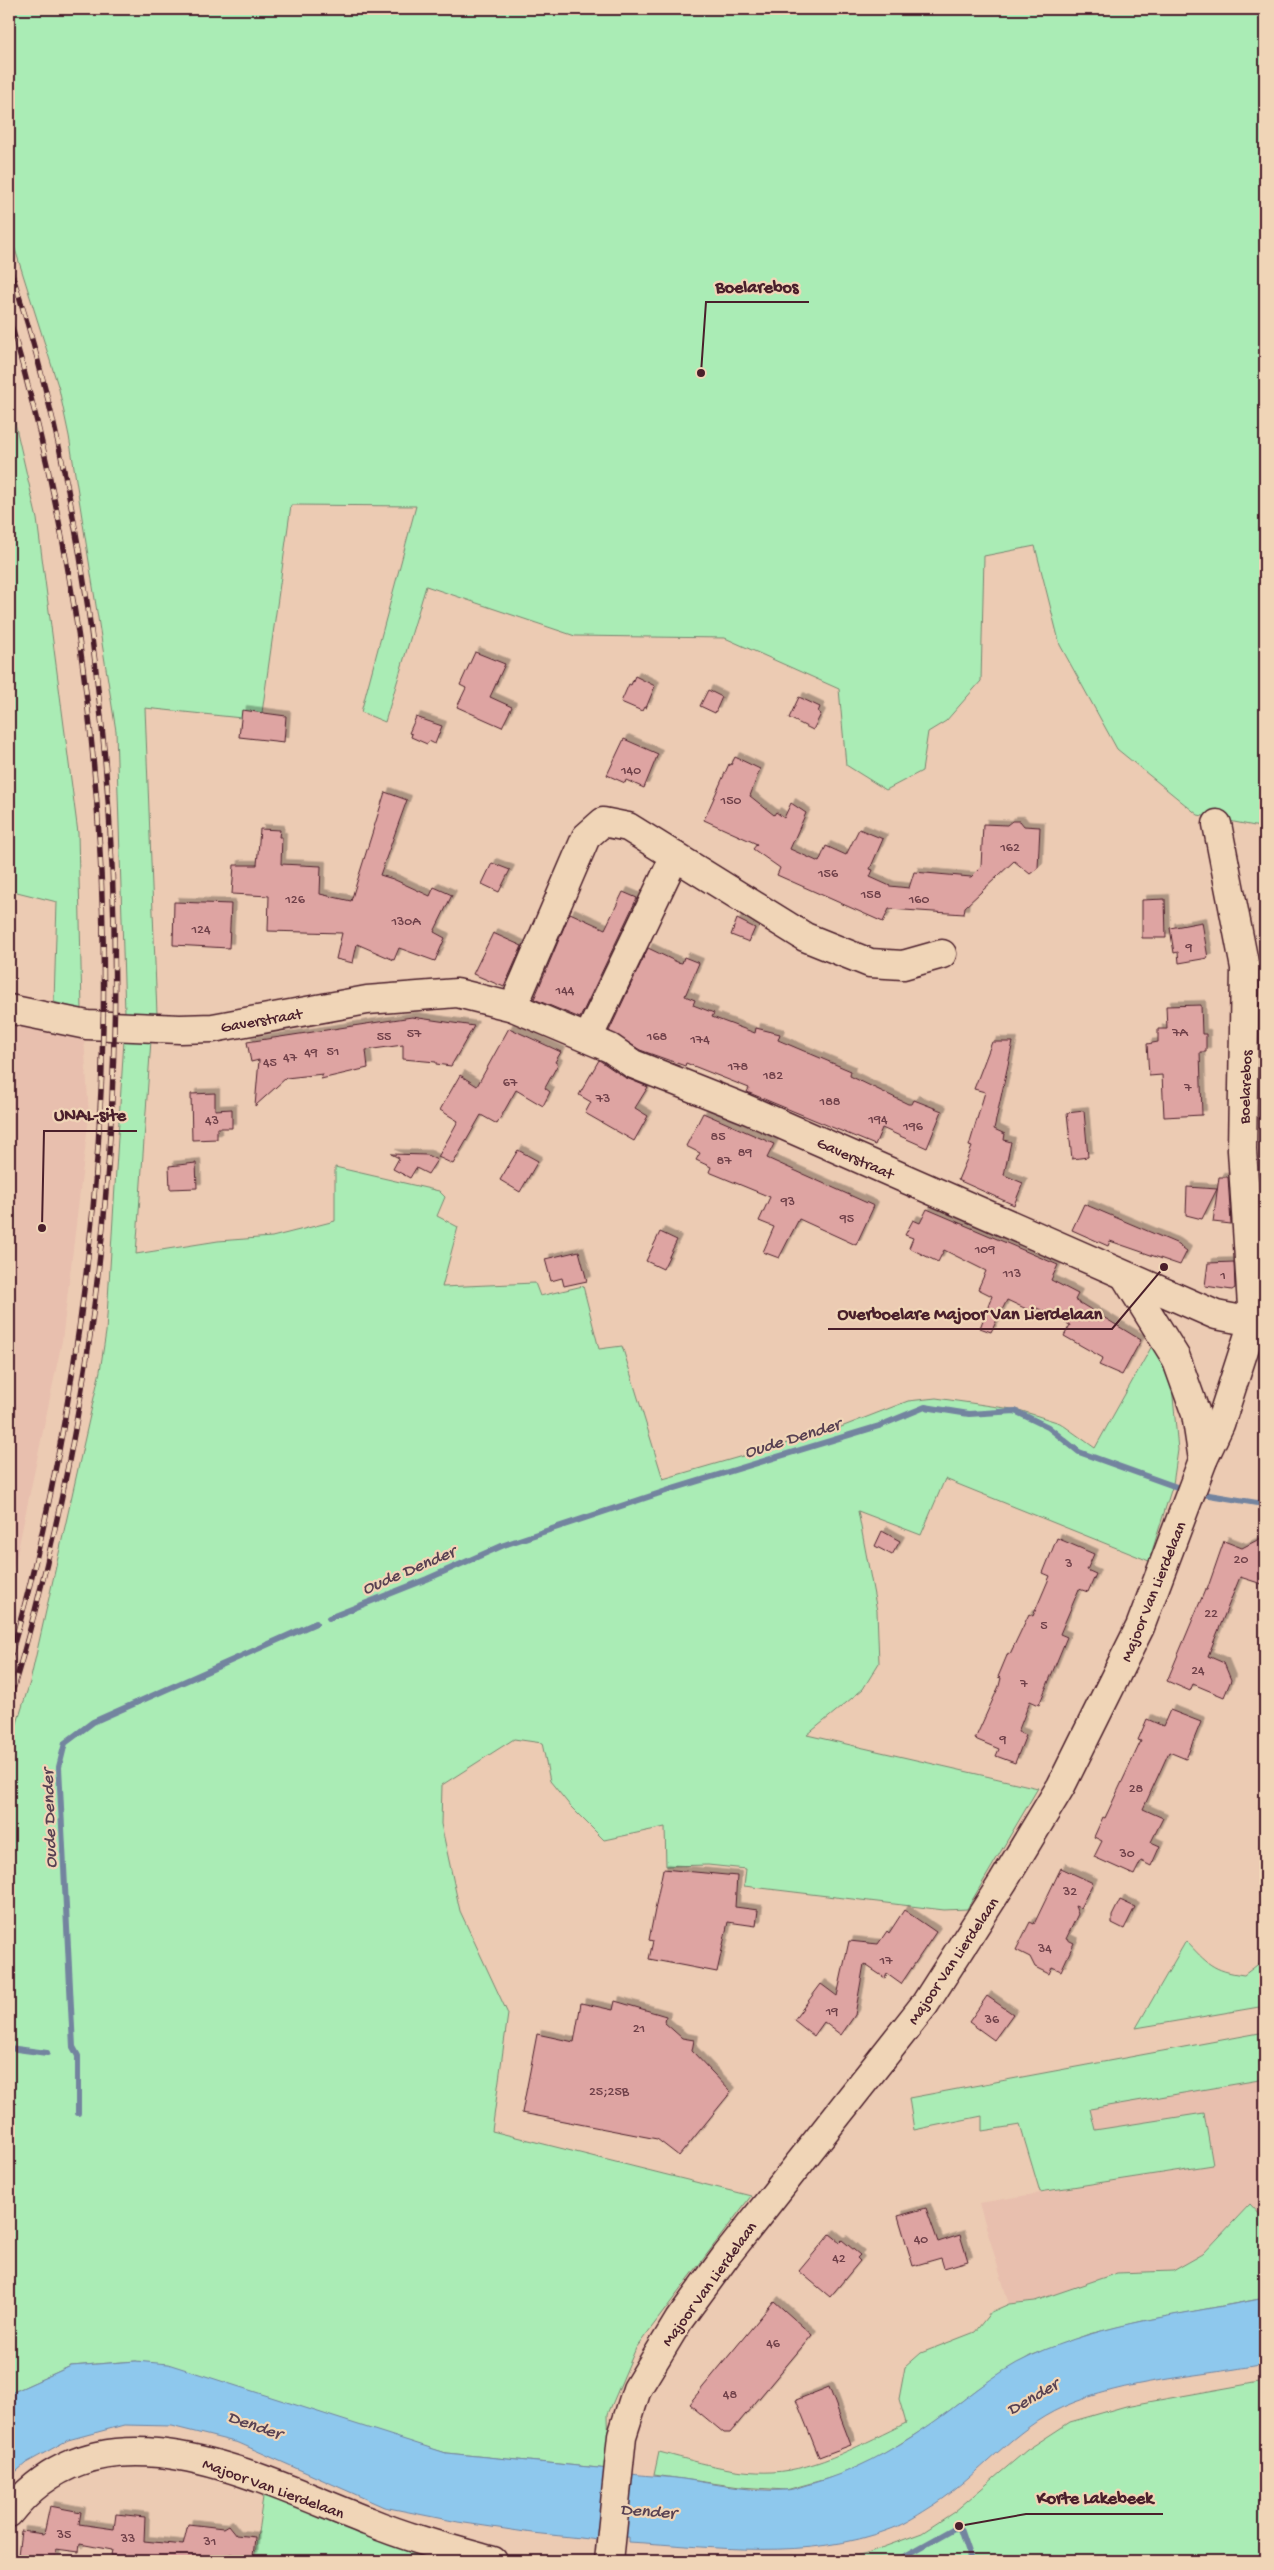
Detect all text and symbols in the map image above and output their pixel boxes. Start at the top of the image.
callout: Boelarebos [706,269,809,302]
text: Boelarebos [715,278,800,299]
house number: 140 [620,763,641,780]
house number: 150 [720,793,742,810]
house number: 162 [999,840,1020,857]
house number: 156 [817,866,839,883]
house number: 158 [860,887,882,904]
house number: 126 [284,892,306,909]
house number: 160 [908,892,929,909]
house number: 130A [390,914,421,931]
house number: 124 [190,922,211,939]
house number: 9 [1184,940,1193,957]
house number: 144 [555,983,575,1000]
street label: Gaverstraat [219,1006,305,1039]
house number: 7A [1171,1025,1189,1042]
house number: 57 [407,1026,422,1043]
house number: 55 [377,1029,391,1046]
house number: 168 [646,1029,668,1046]
house number: 174 [689,1032,710,1049]
house number: 51 [326,1044,340,1061]
house number: 49 [304,1045,318,1062]
street label: Boelarebos [1237,1049,1258,1125]
house number: 47 [283,1050,298,1067]
house number: 45 [263,1055,277,1072]
house number: 178 [727,1059,749,1076]
house number: 182 [762,1068,783,1085]
house number: 67 [503,1075,518,1092]
house number: 7 [1183,1080,1192,1097]
house number: 73 [595,1091,610,1108]
house number: 188 [819,1094,841,1111]
callout: UNAL-site [44,1098,137,1131]
text: UNAL-site [54,1106,127,1127]
house number: 194 [867,1112,888,1129]
house number: 43 [205,1113,219,1130]
house number: 196 [902,1119,924,1136]
house number: 85 [710,1129,726,1146]
street label: Gaverstraat [813,1135,897,1186]
house number: 89 [738,1145,752,1162]
house number: 87 [717,1153,732,1170]
house number: 93 [780,1194,795,1211]
house number: 95 [839,1211,854,1228]
house number: 109 [974,1242,995,1259]
house number: 113 [1002,1266,1021,1283]
house number: 1 [1219,1268,1226,1285]
callout: Overboelare Majoor Van Lierdelaan [828,1296,1112,1329]
text: Overboelare Majoor Van Lierdelaan [838,1305,1103,1326]
water label: Oude Dender [742,1414,847,1464]
street label: Majoor Van Lierdelaan [1118,1519,1192,1665]
water label: Oude Dender [359,1541,462,1600]
house number: 20 [1234,1552,1248,1569]
house number: 3 [1064,1556,1073,1573]
house number: 22 [1204,1606,1218,1623]
house number: 5 [1040,1618,1048,1635]
house number: 24 [1191,1663,1205,1680]
house number: 7 [1019,1676,1028,1693]
house number: 9 [998,1732,1007,1749]
water label: Oude Dender [38,1765,63,1869]
house number: 28 [1129,1781,1144,1798]
house number: 30 [1118,1846,1135,1863]
house number: 32 [1062,1884,1077,1901]
street label: Majoor Van Lierdelaan [905,1894,1005,2029]
house number: 34 [1037,1941,1052,1958]
house number: 17 [879,1953,893,1970]
house number: 19 [825,2004,838,2021]
house number: 36 [984,2012,1000,2029]
house number: 21 [633,2021,645,2038]
house number: 25;25B [589,2084,630,2101]
street label: Majoor Van Lierdelaan [659,2219,763,2351]
house number: 40 [914,2232,928,2249]
house number: 42 [832,2251,846,2268]
house number: 46 [766,2336,781,2353]
water label: Dender [1004,2373,1066,2421]
house number: 48 [723,2387,737,2404]
water label: Dender [224,2407,287,2447]
street label: Majoor Van Lierdelaan [199,2456,347,2525]
callout: Korte Lakebeek [1026,2481,1163,2514]
text: Korte Lakebeek [1036,2489,1155,2510]
water label: Dender [619,2500,680,2525]
house number: 35 [56,2527,71,2544]
house number: 33 [120,2531,135,2548]
house number: 31 [203,2534,216,2551]

